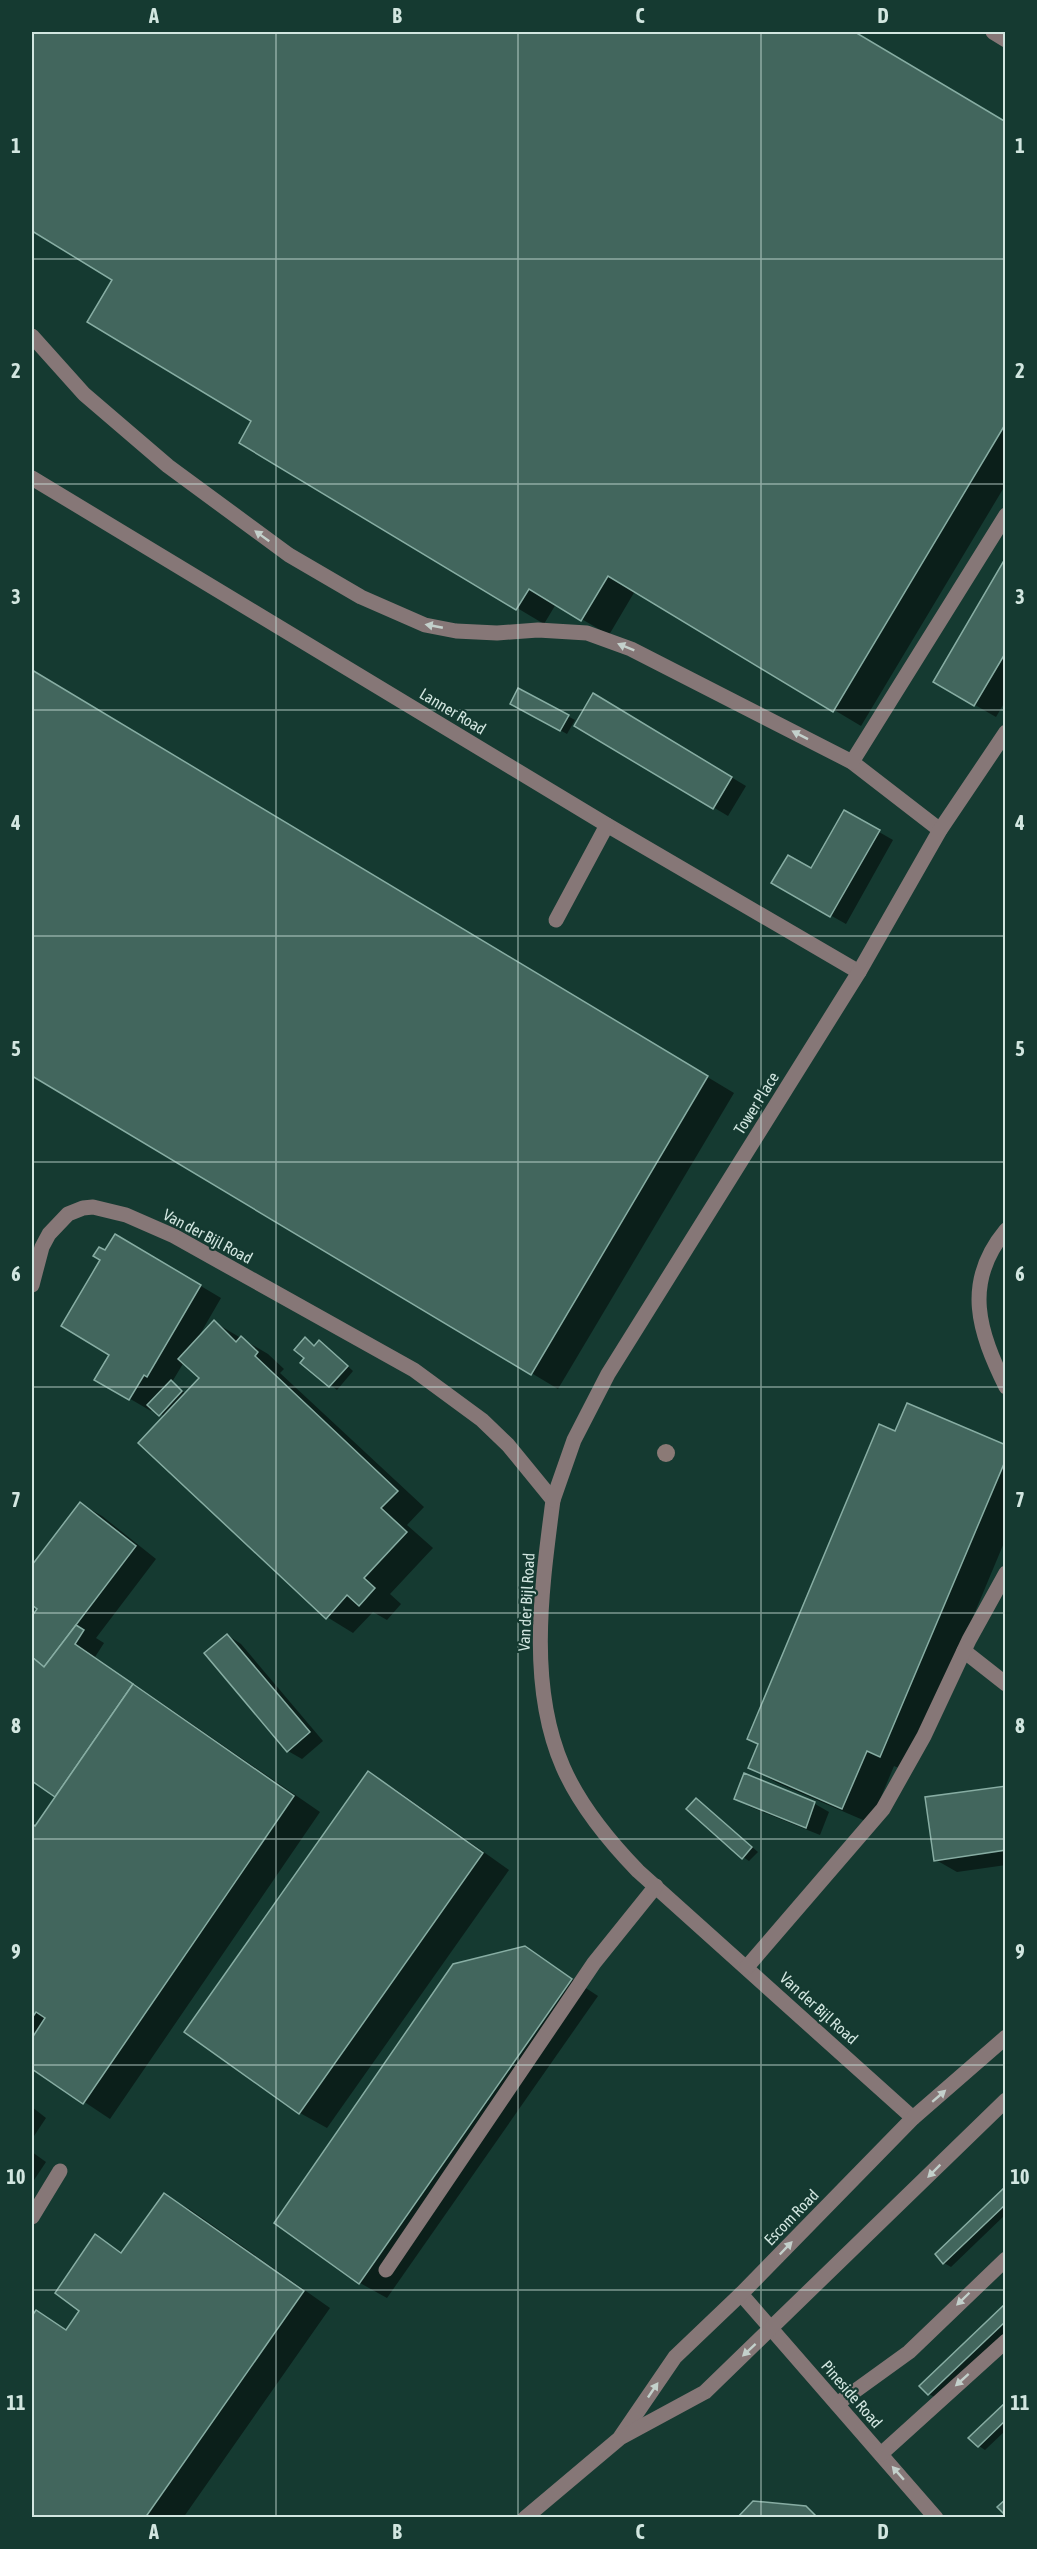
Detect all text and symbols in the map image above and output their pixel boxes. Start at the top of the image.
text: A [148,4,159,27]
text: B [392,4,402,27]
text: C [636,4,645,27]
text: D [877,4,889,27]
text: 1 [11,134,21,157]
text: 1 [1015,134,1025,157]
text: 2 [11,359,21,382]
text: 2 [1015,359,1025,382]
one-way arrow [255,530,271,542]
text: 3 [11,585,21,608]
text: 3 [1015,585,1025,608]
one-way arrow [424,621,443,630]
one-way arrow [616,642,634,652]
street label: Lanner Road [417,684,489,738]
one-way arrow [791,730,808,740]
text: 4 [10,811,21,834]
text: 4 [1014,811,1025,834]
text: 5 [11,1037,21,1060]
text: 5 [1015,1037,1025,1060]
street label: Tower Place [730,1069,782,1137]
street label: Van der Bijl Road [160,1205,256,1268]
text: 6 [11,1262,21,1285]
text: 6 [1015,1262,1025,1285]
text: 7 [11,1488,21,1511]
text: 7 [1015,1488,1025,1511]
street label: Van der Bijl Road [514,1552,539,1652]
text: 8 [11,1714,21,1737]
text: 8 [1015,1714,1025,1737]
text: 9 [11,1940,21,1963]
text: 9 [1015,1940,1025,1963]
street label: Van der Bijl Road [776,1968,862,2048]
one-way arrow [931,2090,946,2103]
one-way arrow [928,2163,942,2177]
text: 10 [7,2165,25,2188]
text: 10 [1011,2165,1029,2188]
street label: Escom Road [760,2186,822,2248]
one-way arrow [778,2242,792,2256]
one-way arrow [957,2292,971,2306]
one-way arrow [742,2343,756,2357]
street label: Pineside Road [818,2357,886,2431]
one-way arrow [955,2373,970,2386]
one-way arrow [647,2382,659,2398]
text: 11 [7,2391,25,2414]
text: 11 [1011,2391,1029,2414]
one-way arrow [891,2466,905,2481]
text: A [148,2520,159,2543]
text: B [392,2520,402,2543]
text: C [636,2520,645,2543]
text: D [877,2520,889,2543]

